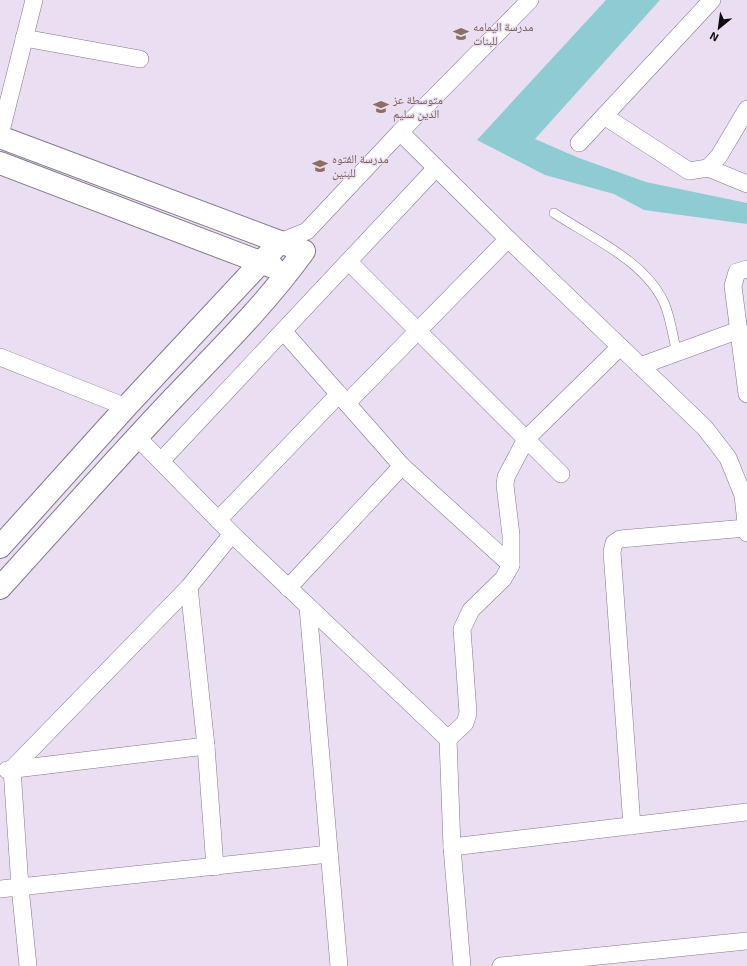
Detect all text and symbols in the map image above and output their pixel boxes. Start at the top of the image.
north arrow [699,8,739,48]
place label: مدرسة اليمامه للبنات [473,19,533,48]
school or university icon: مدرسة اليمامه للبنات [452,25,470,43]
text: N [707,30,721,45]
place label: متوسطة عز الدين سليم [392,92,443,122]
school or university icon: متوسطة عز الدين سليم [372,98,390,116]
place label: مدرسة الفتوه للبنين [332,151,389,180]
school or university icon: مدرسة الفتوه للبنين [311,157,329,175]

